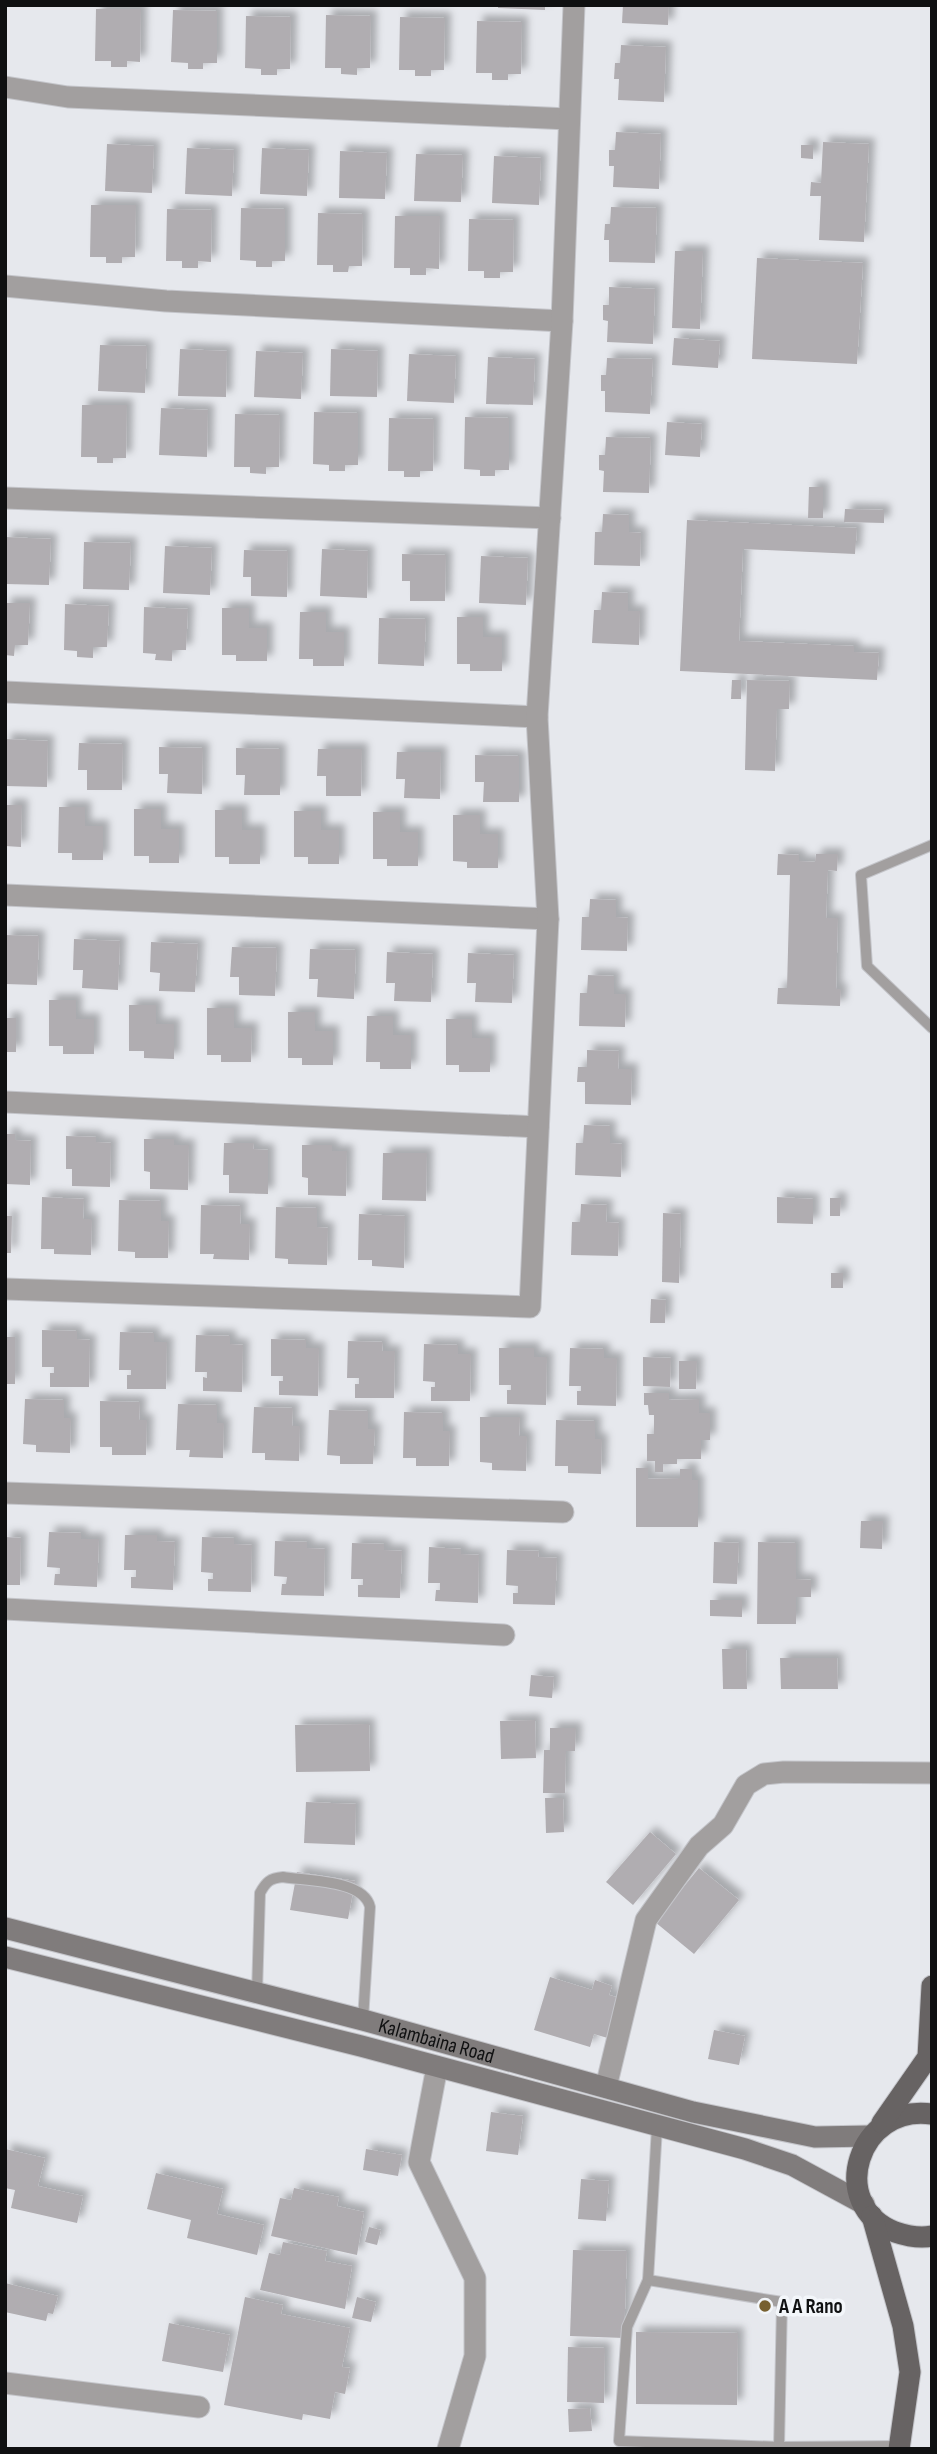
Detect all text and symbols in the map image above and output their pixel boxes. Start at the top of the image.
street label: Kalambaina Road [376,2013,497,2069]
place label: A A Rano [778,2294,843,2319]
marker: A A Rano [757,2298,773,2314]

